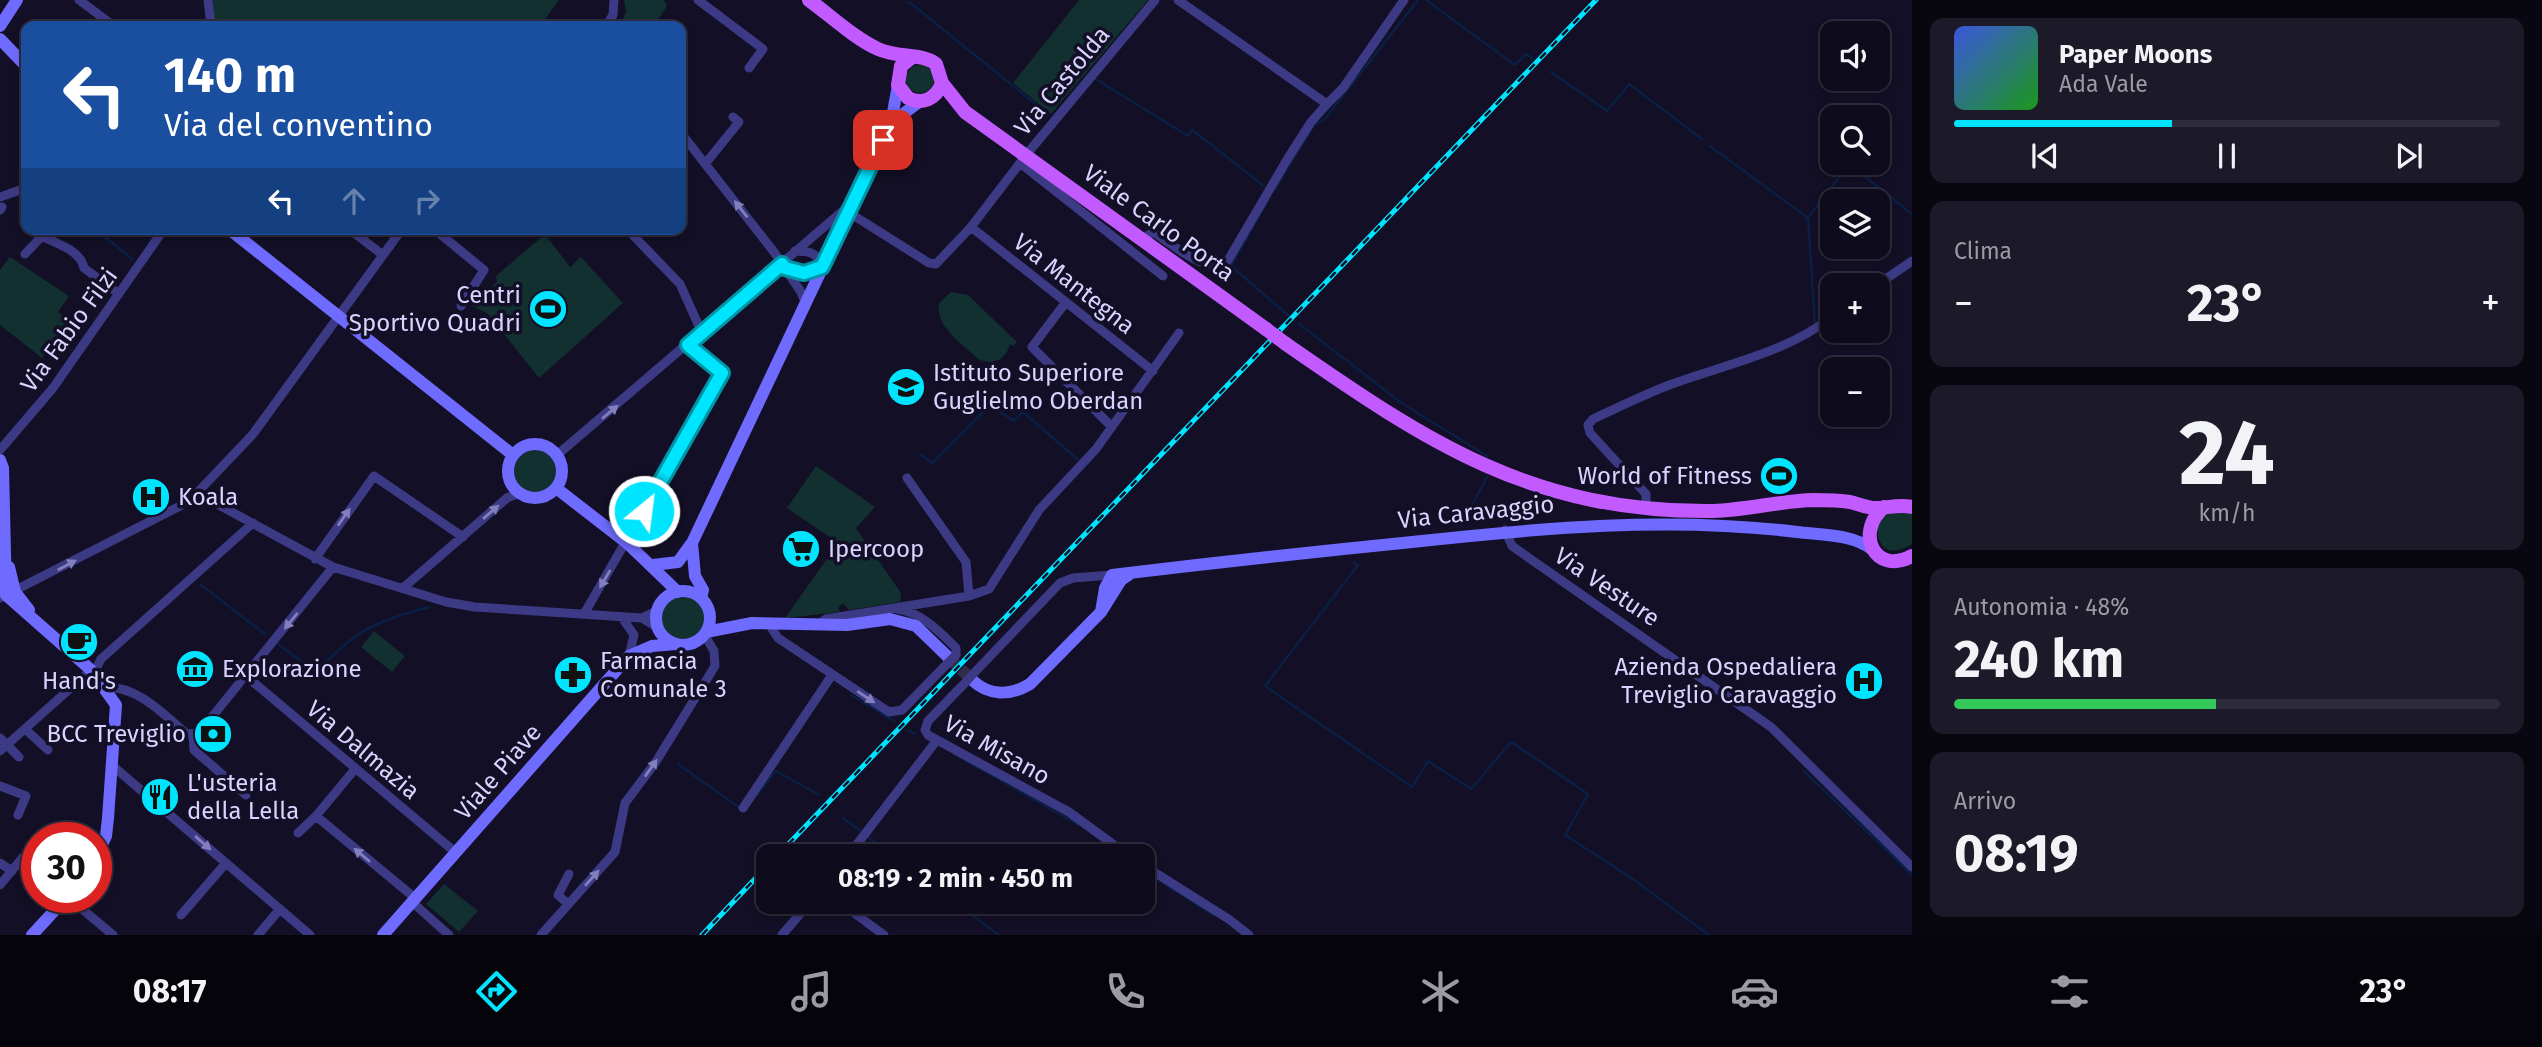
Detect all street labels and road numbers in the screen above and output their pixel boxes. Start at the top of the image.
street label: Via Castolda [1008,21,1116,141]
street label: Viale Carlo Porta [1078,159,1240,287]
street label: Via Mantegna [1008,228,1140,340]
street label: Via Fabio Filzi [15,262,123,398]
street label: Via Caravaggio [1397,490,1555,534]
street label: Via Vesture [1549,542,1665,632]
street label: Via Dalmazia [301,695,425,805]
street label: Via Misano [939,709,1055,791]
street label: Viale Piave [449,718,547,826]

